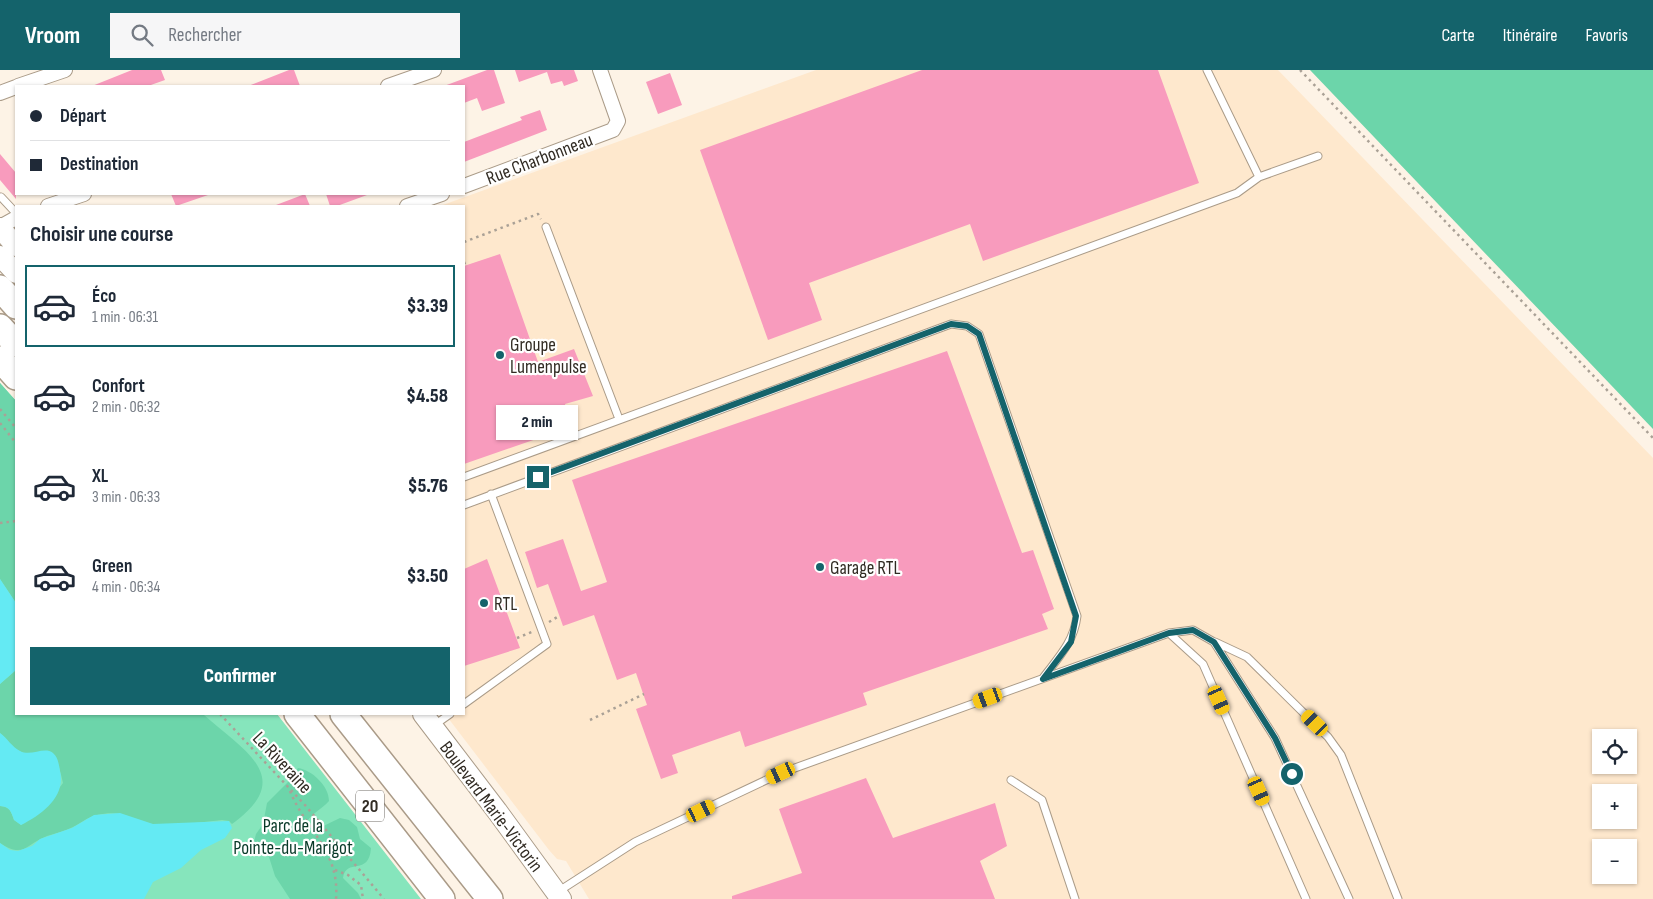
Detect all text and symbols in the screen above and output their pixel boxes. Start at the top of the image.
search box [110,13,460,58]
text: Vroom [25,21,80,50]
icon: search [128,21,156,49]
text: Rechercher [168,24,242,47]
text: Carte [1441,25,1475,46]
text: Itinéraire [1503,25,1557,46]
text: Favoris [1585,25,1628,46]
text: Départ [60,105,106,128]
street label: Rue Charbonneau [483,129,596,190]
text: Destination [60,153,138,176]
text: Choisir une course [30,221,173,248]
icon: car [32,284,77,329]
text: Éco [92,285,116,308]
text: $3.39 [407,295,448,318]
text: 1 min · 06:31 [92,308,158,327]
place label: Groupe Lumenpulse [510,334,587,379]
marker: Groupe Lumenpulse [494,349,506,361]
icon: car [32,374,77,419]
text: Confort [92,375,145,398]
text: $4.58 [406,385,448,408]
text: 2 min · 06:32 [92,398,160,417]
callout: 2 min [497,404,579,440]
text: 2 min [521,413,553,432]
icon: car [32,464,77,509]
text: XL [92,465,108,488]
route end [527,466,549,488]
text: $5.76 [408,475,448,498]
text: 3 min · 06:33 [92,488,160,507]
icon: car [32,554,77,599]
text: Green [92,555,132,578]
place label: Garage RTL [830,557,901,580]
marker: Garage RTL [814,561,826,573]
text: $3.50 [407,565,448,588]
text: 4 min · 06:34 [92,578,160,597]
place label: RTL [494,593,517,616]
marker: RTL [478,597,490,609]
button: Confirmer [30,647,450,705]
car [1206,683,1231,717]
car [971,686,1004,710]
car [1299,707,1331,739]
street label: La Riveraine [247,727,316,799]
map controls [1592,729,1637,884]
button: locate [1592,729,1637,774]
street label: Boulevard Marie-Victorin [434,737,547,877]
car [764,760,797,786]
route start [1281,763,1303,785]
car [1246,774,1271,808]
button: + [1592,784,1637,829]
road number: 20 [356,790,384,821]
car [684,798,717,824]
park label: Parc de la Pointe-du-Marigot [233,815,353,860]
button: − [1592,839,1637,884]

